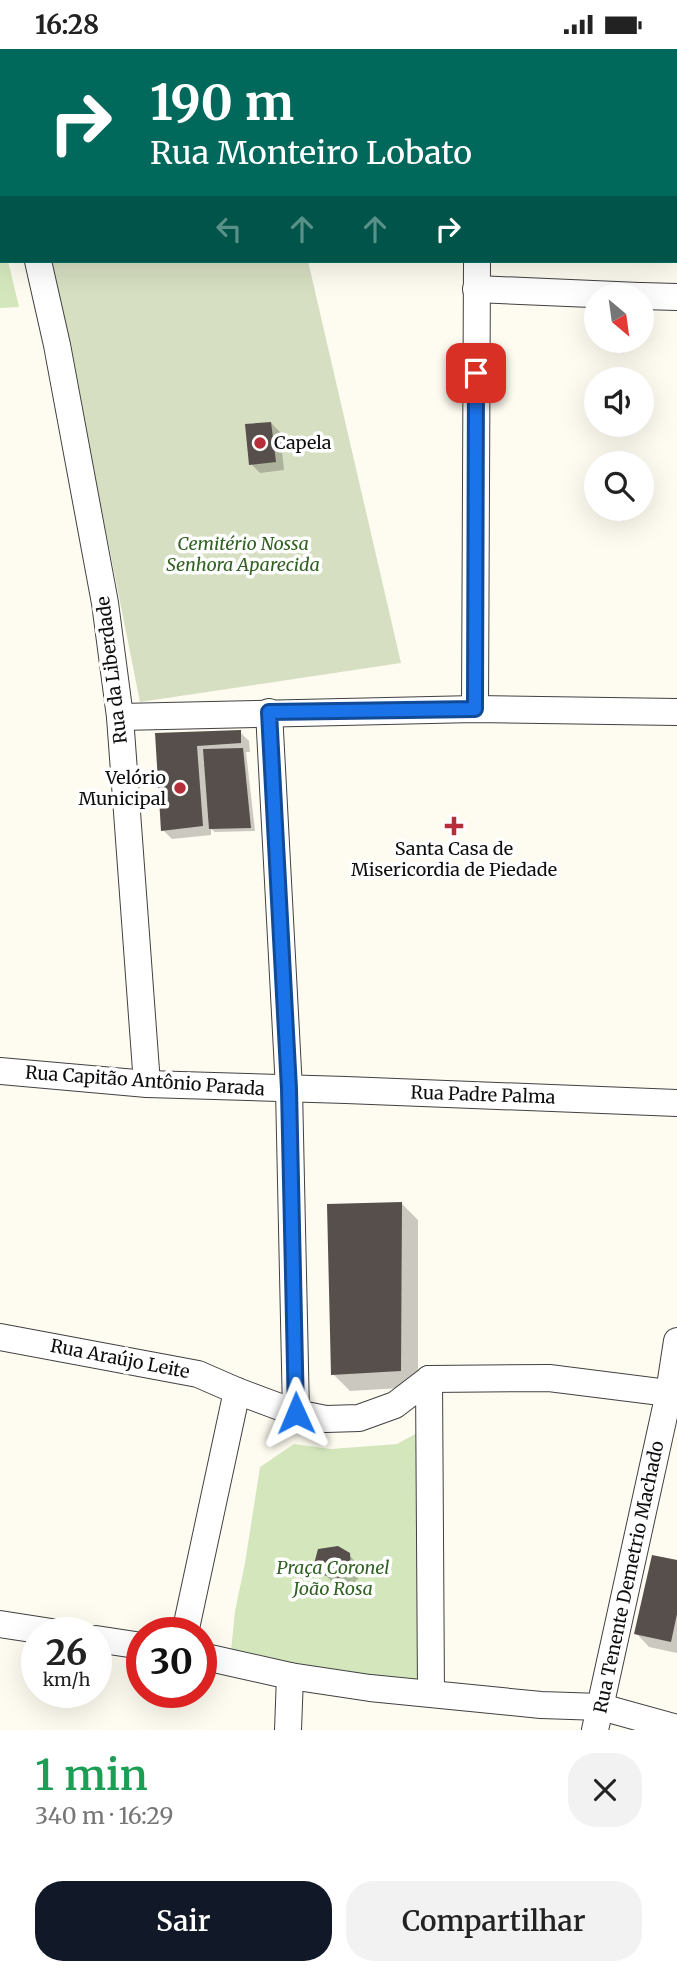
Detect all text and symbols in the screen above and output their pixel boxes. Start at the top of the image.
text: 16:28 [35,8,99,41]
text: 190 m [150,72,294,133]
icon: right [35,77,126,168]
text: Rua Monteiro Lobato [150,133,472,173]
icon: left [210,210,248,248]
icon: ahead [283,210,321,248]
icon: ahead [356,210,394,248]
icon: right [429,210,467,248]
north arrow [584,283,654,353]
map controls [584,283,654,521]
pin [446,343,506,403]
icon: arrive [457,354,495,392]
button: sound [584,367,654,437]
place label: Capela [274,431,332,454]
marker: Capela [252,435,268,451]
button: search [584,451,654,521]
park label: Cemitério Nossa Senhora Aparecida [166,532,320,576]
street label: Rua da Liberdade [91,595,132,745]
place label: Velório Municipal [79,766,166,810]
marker: Velório Municipal [172,780,188,796]
marker: Santa Casa de Misericordia de Piedade [444,816,464,836]
place label: Santa Casa de Misericordia de Piedade [351,837,557,881]
street label: Rua Capitão Antônio Parada [24,1061,266,1100]
street label: Rua Padre Palma [410,1080,556,1109]
street label: Rua Araújo Leite [49,1334,192,1383]
position arrow [259,1376,333,1450]
street label: Rua Tenente Demetrio Machado [588,1439,669,1715]
park label: Praça Coronel João Rosa [276,1556,390,1600]
speed limit sign: 30 [126,1617,217,1708]
text: 26 [46,1631,87,1675]
text: km/h [43,1668,90,1691]
text: 1 min [35,1749,148,1801]
button: close [568,1753,642,1827]
text: 340 m · 16:29 [35,1801,173,1830]
button: Sair [35,1881,332,1961]
button: Compartilhar [346,1881,642,1961]

